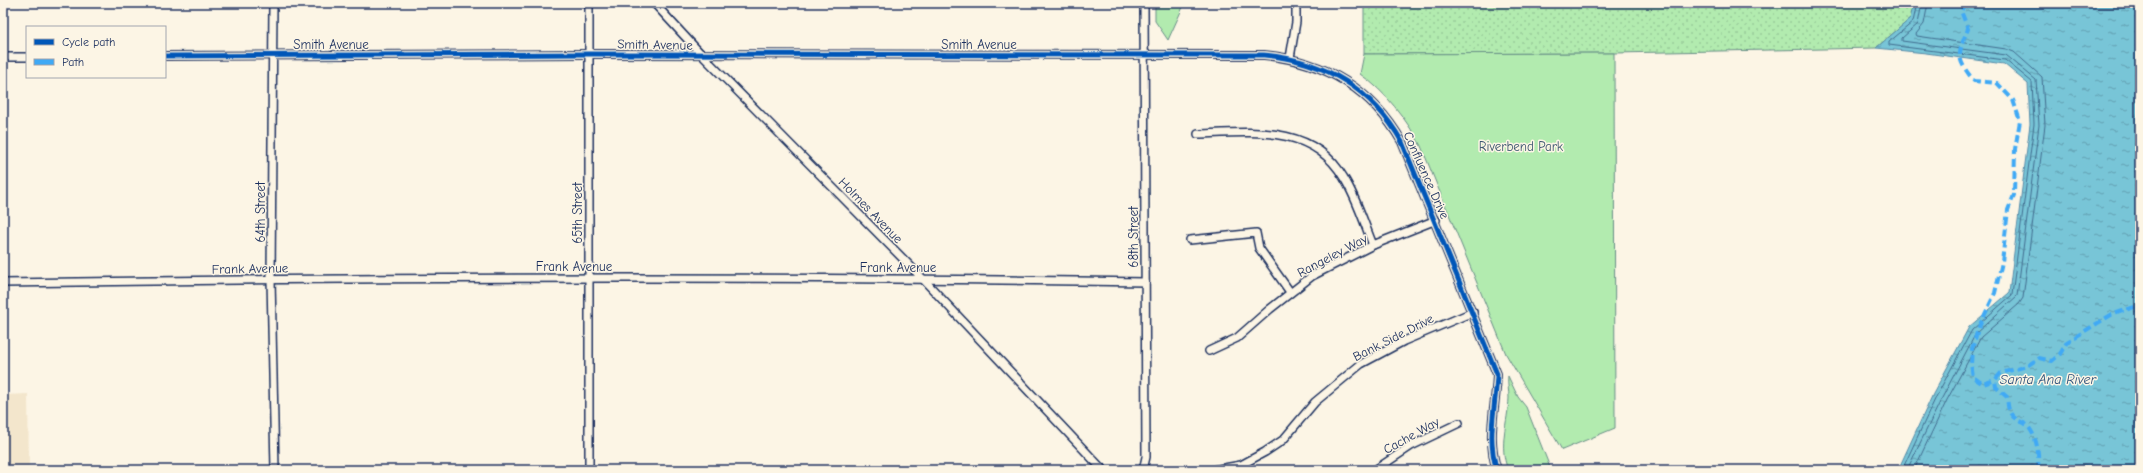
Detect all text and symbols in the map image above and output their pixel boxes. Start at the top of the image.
legend [26,26,166,78]
text: Cycle path [62,35,115,49]
street label: Smith Avenue [617,36,693,53]
street label: Smith Avenue [293,37,369,52]
street label: Smith Avenue [941,37,1017,52]
text: Path [62,55,84,69]
street label: Confluence Drive [1401,129,1453,222]
park label: Riverbend Park [1479,139,1564,154]
street label: Holmes Avenue [835,174,906,247]
street label: 64th Street [253,180,268,242]
street label: 65th Street [570,181,585,244]
street label: 68th Street [1126,205,1141,268]
street label: Rangeley Way [1295,231,1370,280]
street label: Frank Avenue [536,259,613,274]
street label: Frank Avenue [212,260,289,277]
street label: Frank Avenue [860,260,937,275]
street label: Bank Side Drive [1350,310,1436,364]
water label: Santa Ana River [2000,371,2098,388]
street label: Cache Way [1381,414,1442,457]

